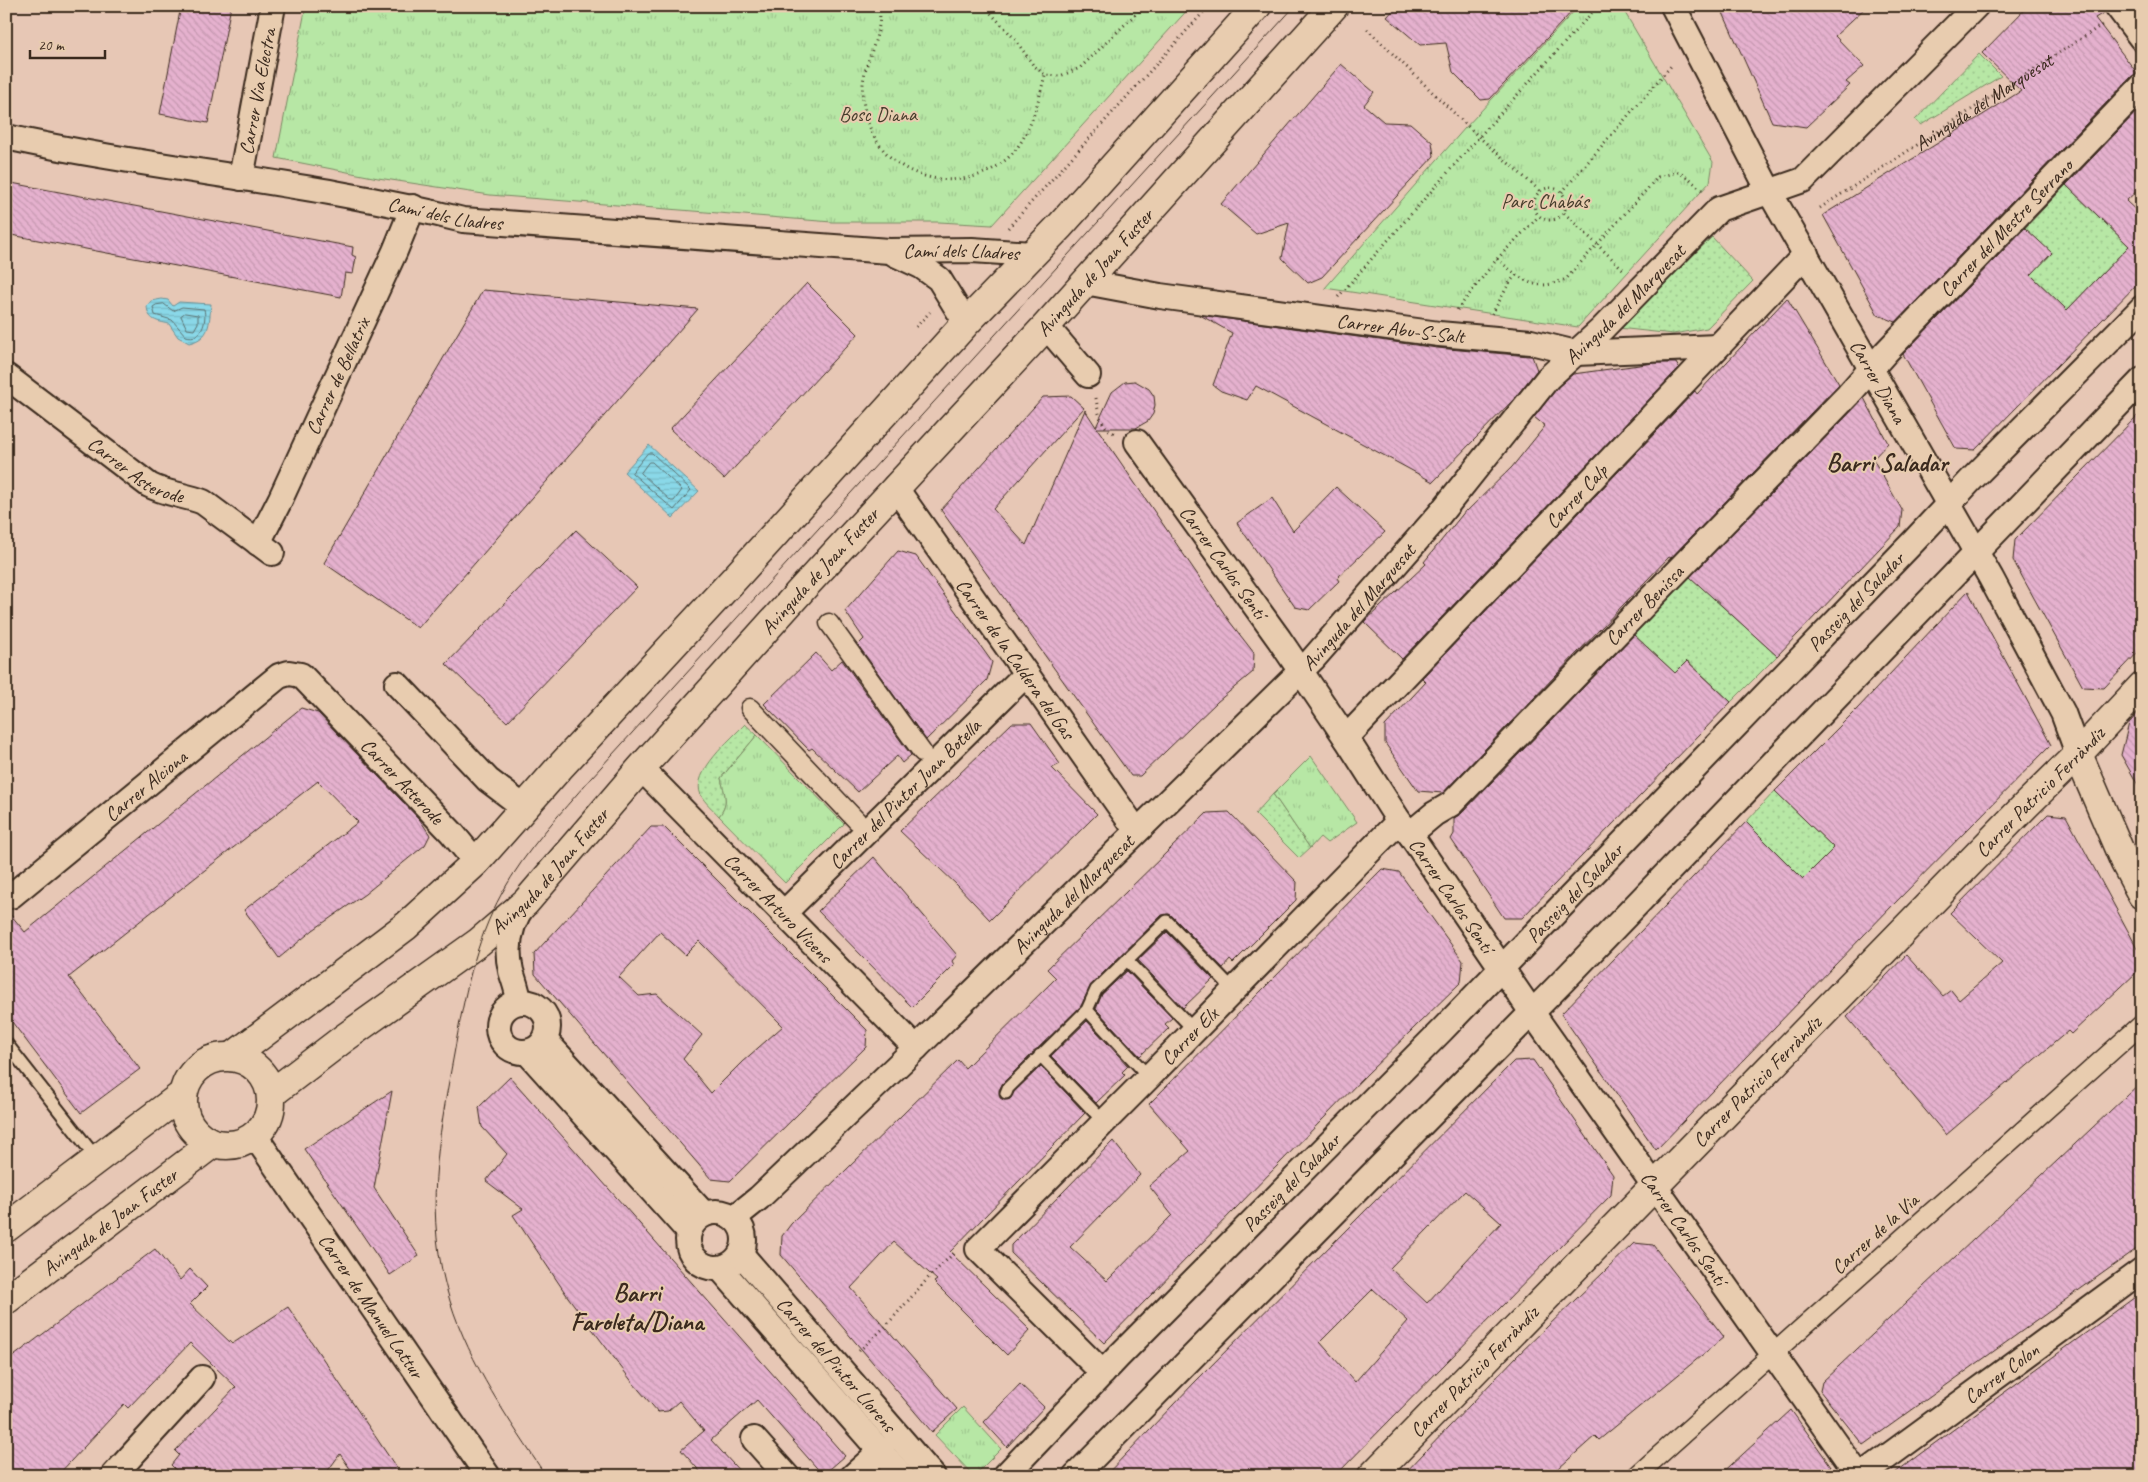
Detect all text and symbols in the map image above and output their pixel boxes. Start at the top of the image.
street label: Carrer Via Electra [233,25,281,157]
scale bar [30,28,105,60]
text: 20 m [38,36,65,55]
street label: Avinguda del Marquesat [1910,46,2060,156]
park label: Bosc Diana [839,102,918,127]
street label: Carrer del Mestre Serrano [1934,152,2079,302]
park label: Parc Chabás [1501,189,1591,214]
street label: Camí dels Lladres [386,191,505,235]
street label: Avinguda de Joan Fuster [1031,202,1160,341]
street label: Camí dels Lladres [903,237,1022,266]
street label: Avinguda del Marquesat [1559,237,1692,369]
street label: Carrer Abu-S-Salt [1335,308,1468,349]
street label: Carrer de Bellatrix [299,311,376,439]
street label: Carrer Diana [1844,335,1913,429]
street label: Carrer Asterode [83,430,188,509]
district label: Barri Saladar [1827,447,1950,479]
street label: Carrer Calp [1540,457,1614,533]
street label: Avinguda de Joan Fuster [755,501,885,639]
street label: Carrer Carlos Sentí [1174,501,1275,627]
street label: Avinguda del Marquesat [1296,537,1422,676]
street label: Passeig del Saladar [1802,545,1911,657]
street label: Carrer Benissa [1599,558,1690,651]
street label: Carrer de la Caldera del Gas [951,574,1082,746]
street label: Carrer del Pintor Juan Botella [823,712,987,874]
street label: Carrer Patricio Ferràndiz [1970,720,2111,862]
street label: Carrer Asterode [355,733,450,830]
street label: Carrer Alciona [99,743,193,827]
street label: Avinguda de Joan Fuster [485,801,615,939]
street label: Avinguda del Marquesat [1007,828,1141,959]
street label: Carrer Carlos Sentí [1404,833,1502,961]
street label: Passeig del Saladar [1521,837,1629,948]
street label: Carrer Arturo Vicens [719,848,839,970]
street label: Carrer Elx [1155,1000,1225,1070]
street label: Carrer Patricio Ferràndiz [1687,1009,1827,1152]
street label: Passeig del Saladar [1237,1126,1347,1237]
street label: Avinguda de Joan Fuster [37,1161,184,1281]
street label: Carrer Carlos Sentí [1635,1166,1735,1293]
street label: Carrer de la Via [1826,1187,1925,1280]
street label: Carrer de Manuel Lattur [313,1229,431,1385]
district label: Barri Faroleta/Diana [571,1277,706,1338]
street label: Carrer del Pintor Llorens [771,1292,903,1439]
street label: Carrer Patricio Ferràndiz [1404,1299,1545,1442]
street label: Carrer Colon [1959,1337,2045,1409]

